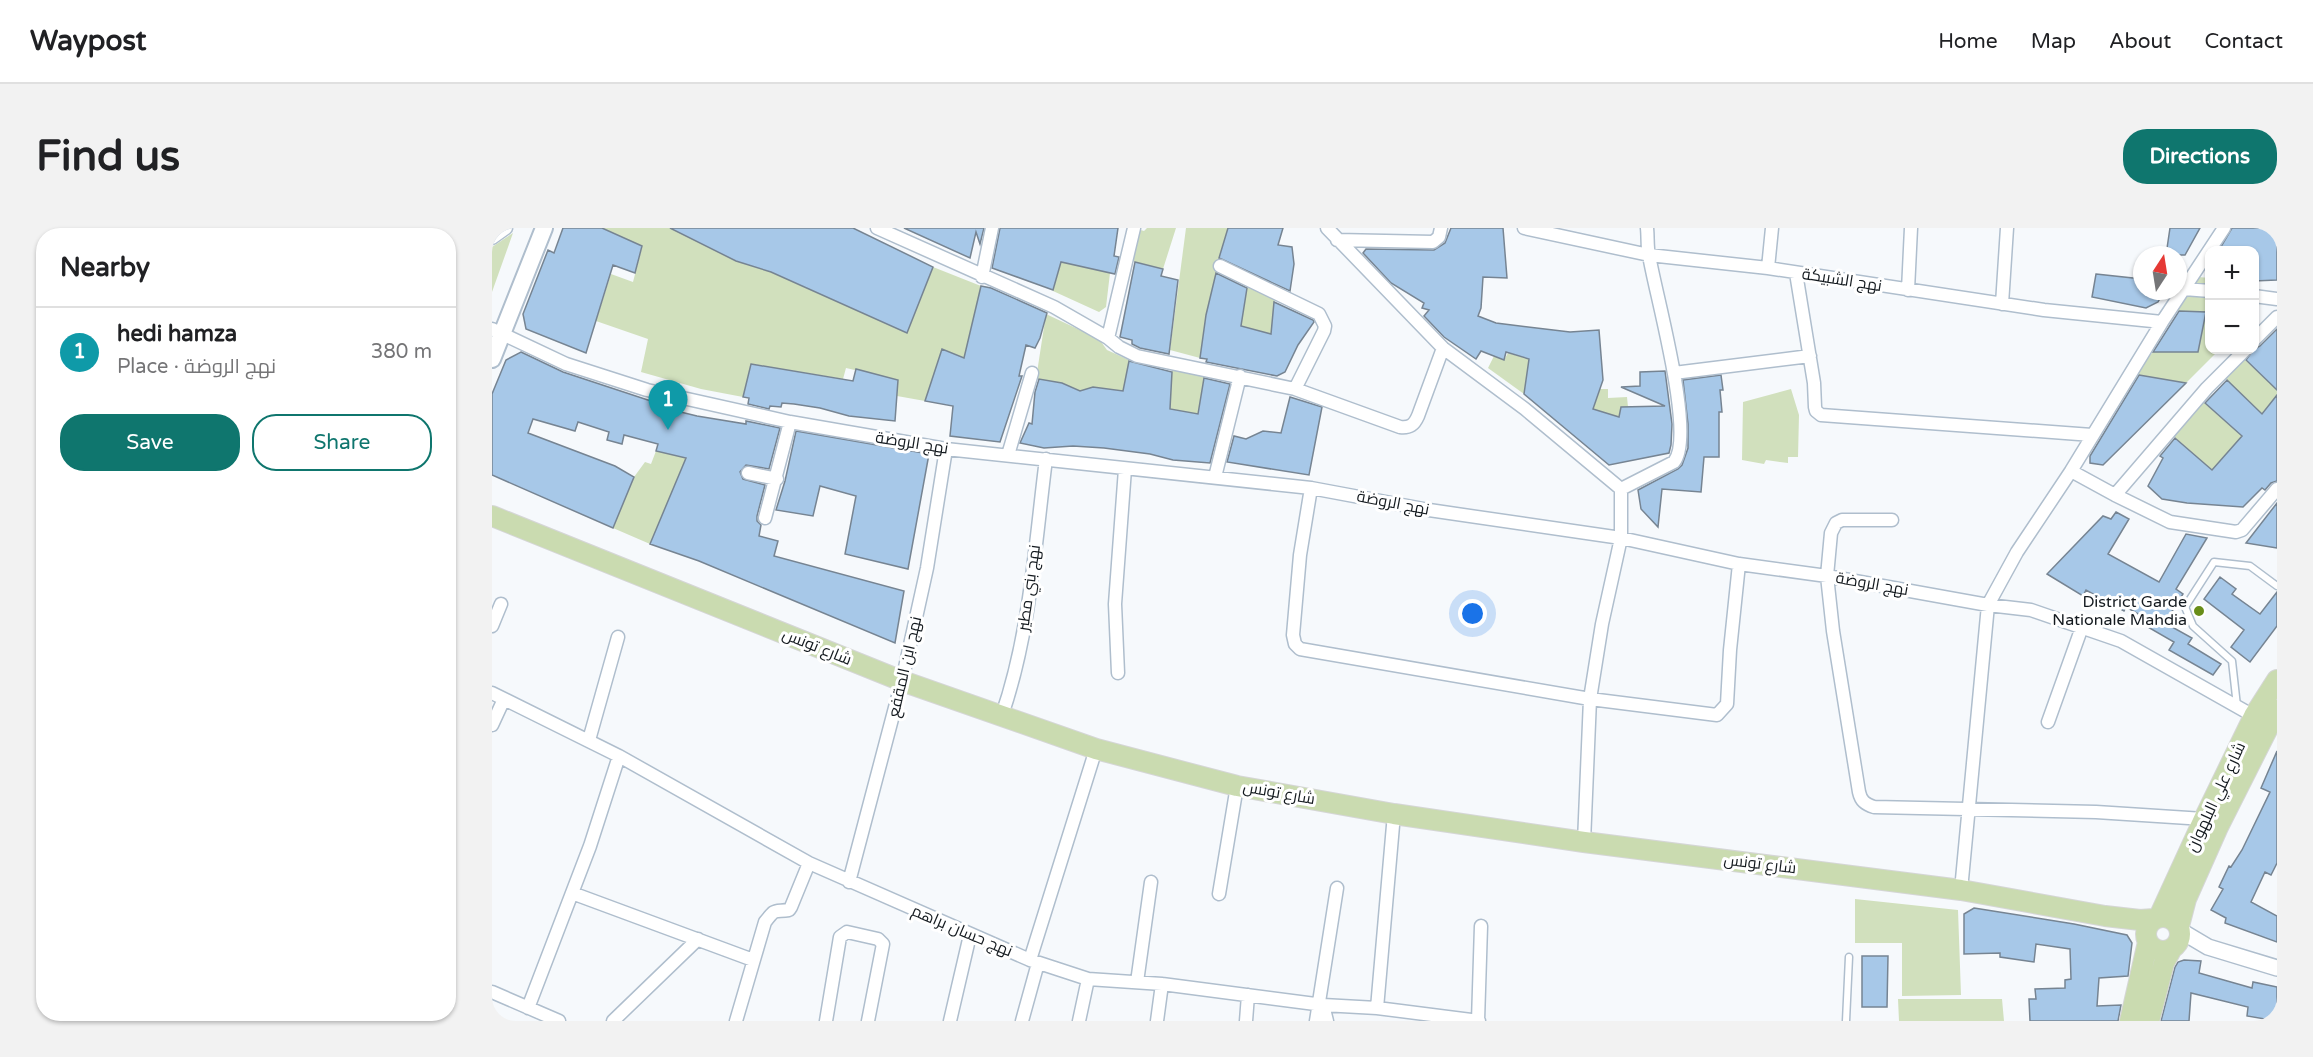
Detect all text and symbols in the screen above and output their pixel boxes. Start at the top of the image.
text: Waypost [30,24,146,58]
text: Home [1938,29,1998,54]
text: Map [2031,29,2076,54]
text: About [2109,29,2171,54]
text: Contact [2204,29,2283,54]
button: Directions [2123,129,2277,184]
text: Find us [36,131,180,182]
north arrow [2133,246,2187,300]
map controls [2205,246,2259,354]
button: + [2205,246,2259,300]
text: Nearby [60,252,150,283]
street label: نهج الشبيكة [1800,264,1883,297]
button: − [2205,300,2259,354]
text: hedi hamza [117,321,237,347]
text: 1 [73,340,86,364]
text: 380 m [371,340,432,364]
text: Place · نهج الروضة [117,355,276,379]
pin: 1 [648,380,687,430]
button: Save [60,414,240,471]
button: Share [252,414,432,471]
street label: نهج الروضة [874,427,950,460]
street label: نهج الروضة [1355,486,1431,521]
street label: نهج بني مطير [1013,544,1048,634]
street label: نهج الروضة [1834,568,1910,601]
place label: District Garde Nationale Mahdia [2052,592,2187,630]
your location [1458,599,1487,628]
marker: District Garde Nationale Mahdia [2192,604,2206,618]
street label: نهج ابن المقفع [884,615,927,720]
street label: شارع تونس [779,624,855,671]
street label: شارع علي البلهوان [2182,739,2253,856]
street label: شارع تونس [1241,777,1317,810]
street label: شارع تونس [1722,850,1797,879]
street label: نهج حسان براهم [908,901,1016,962]

